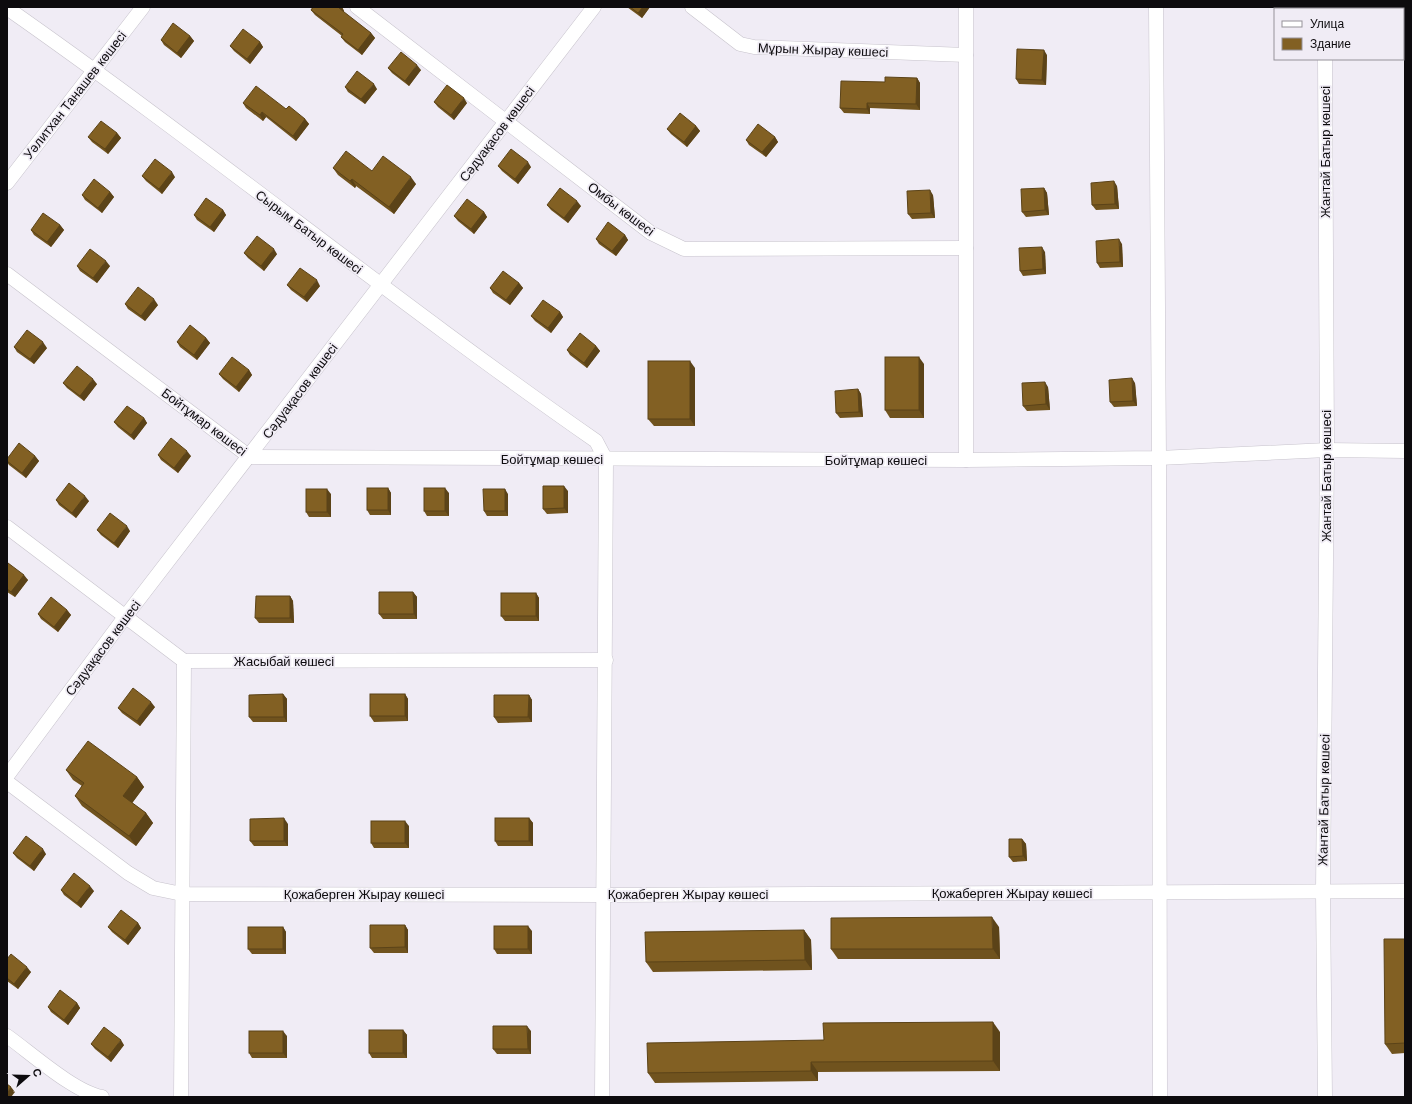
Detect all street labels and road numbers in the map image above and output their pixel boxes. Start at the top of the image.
street label: Уәлитхан Танашев көшесі [21,28,130,162]
street label: Мұрын Жырау көшесі [758,40,889,60]
street label: Сәдуақасов көшесі [456,83,538,184]
street label: Жантай Батыр көшесі [1318,86,1333,218]
street label: Омбы көшесі [585,179,657,239]
street label: Сырым Батыр көшесі [253,187,365,277]
street label: Сәдуақасов көшесі [259,340,341,441]
street label: Бойтұмар көшесі [159,385,250,459]
street label: Жантай Батыр көшесі [1319,410,1334,542]
street label: Бойтұмар көшесі [501,452,603,467]
street label: Бойтұмар көшесі [825,453,927,468]
street label: Сәдуақасов көшесі [62,597,144,698]
street label: Жасыбай көшесі [234,654,334,669]
street label: Жантай Батыр көшесі [1315,734,1333,866]
street label: Қожаберген Жырау көшесі [932,886,1092,901]
street label: Қожаберген Жырау көшесі [284,887,444,902]
street label: Қожаберген Жырау көшесі [608,887,768,902]

